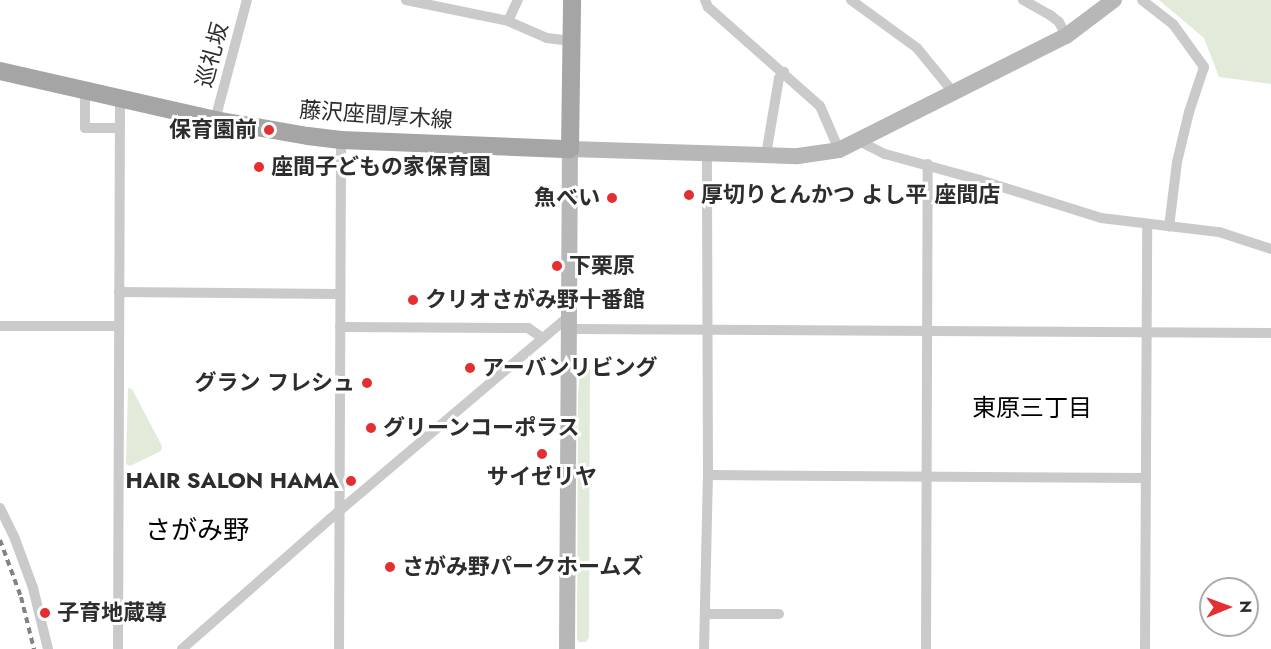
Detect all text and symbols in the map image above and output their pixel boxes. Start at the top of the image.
street label: 巡礼坂 [191,20,233,90]
street label: 藤沢座間厚木線 [298,96,454,134]
place label: 保育園前 [169,117,257,143]
marker: 保育園前 [262,123,276,137]
place label: 座間子どもの家保育園 [271,154,491,180]
marker: 座間子どもの家保育園 [252,160,266,174]
place label: 厚切りとんかつ よし平 座間店 [701,182,1000,208]
place label: 魚べい [534,185,600,211]
marker: 厚切りとんかつ よし平 座間店 [682,188,696,202]
marker: 魚べい [605,191,619,205]
place label: 下栗原 [569,253,635,279]
marker: 下栗原 [550,259,564,273]
place label: クリオさがみ野十番館 [425,287,645,313]
marker: クリオさがみ野十番館 [406,293,420,307]
place label: アーバンリビング [482,355,657,381]
marker: アーバンリビング [463,361,477,375]
place label: グラン フレシュ [194,370,355,396]
marker: グラン フレシュ [360,376,374,390]
district label: 東原三丁目 [972,394,1092,422]
place label: グリーンコーポラス [383,415,581,441]
marker: グリーンコーポラス [364,421,378,435]
marker: サイゼリヤ [535,447,549,461]
place label: サイゼリヤ [487,464,597,490]
place label: HAIR SALON HAMA [125,468,339,494]
marker: HAIR SALON HAMA [344,474,358,488]
district label: さがみ野 [145,515,249,547]
place label: さがみ野パークホームズ [402,554,644,580]
marker: さがみ野パークホームズ [383,560,397,574]
north arrow [1199,577,1259,637]
place label: 子育地蔵尊 [57,600,167,626]
text: N [1234,600,1257,613]
marker: 子育地蔵尊 [38,606,52,620]

